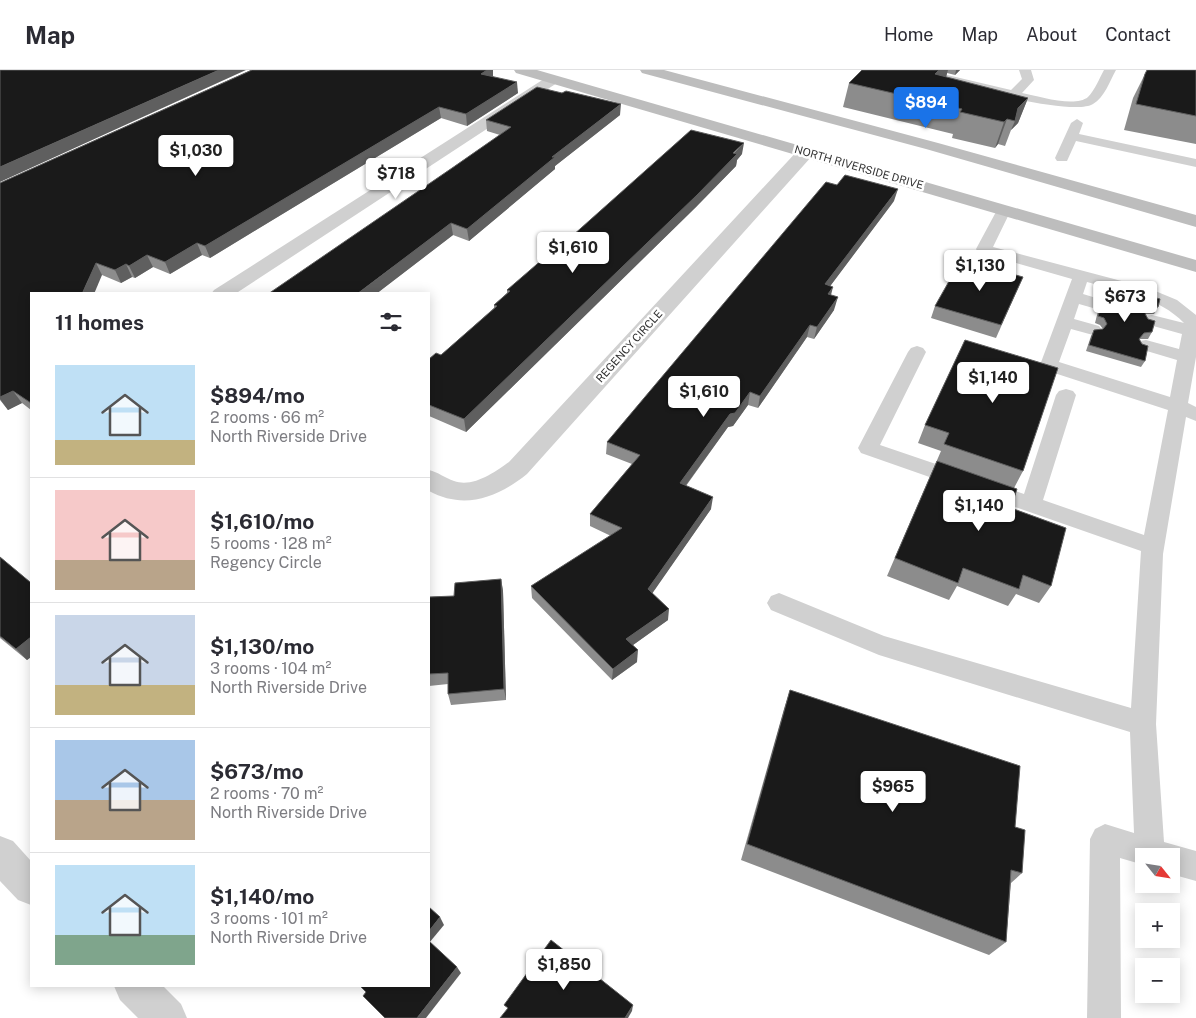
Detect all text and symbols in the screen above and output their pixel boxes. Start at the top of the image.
text: Map [25,21,75,49]
text: Home [884,24,934,45]
text: Map [962,24,998,45]
text: About [1026,24,1077,45]
text: Contact [1105,24,1171,45]
pin: $894 [896,87,956,129]
text: $894 [905,93,947,112]
pin: $1,030 [155,134,237,177]
text: $1,030 [169,141,223,160]
street label: NORTH RIVERSIDE DRIVE [793,143,925,191]
pin: $718 [366,158,426,200]
text: $718 [377,164,415,183]
pin: $1,610 [532,232,614,274]
text: $1,610 [548,238,598,257]
pin: $1,130 [939,250,1021,292]
text: $1,130 [955,256,1005,275]
pin: $673 [1095,280,1155,323]
text: $673 [1104,287,1146,306]
street label: REGENCY CIRCLE [593,307,665,385]
icon: filters [377,308,405,336]
text: 11 homes [55,310,144,335]
pin: $1,140 [952,362,1034,404]
text: $1,140 [968,368,1018,387]
pin: $1,610 [663,376,745,418]
text: $1,610 [679,382,729,401]
text: $894/mo [210,383,305,408]
icon: home [95,385,155,445]
text: 2 rooms · 66 m² [210,408,324,427]
text: North Riverside Drive [210,427,367,446]
pin: $1,140 [938,490,1020,532]
text: $1,140 [954,496,1004,515]
text: $1,610/mo [210,509,314,534]
icon: home [95,510,155,570]
text: 5 rooms · 128 m² [210,534,332,553]
text: Regency Circle [210,553,322,572]
text: $1,130/mo [210,634,314,659]
icon: home [95,635,155,695]
text: 3 rooms · 104 m² [210,659,331,678]
text: North Riverside Drive [210,678,367,697]
text: $673/mo [210,759,304,784]
icon: home [95,760,155,820]
pin: $965 [863,770,923,813]
text: $965 [872,777,914,796]
text: 2 rooms · 70 m² [210,784,323,803]
text: North Riverside Drive [210,803,367,822]
north arrow [1135,848,1180,892]
map controls [1135,848,1180,1003]
text: $1,140/mo [210,884,314,909]
icon: home [95,885,155,945]
button: + [1135,903,1180,948]
text: 3 rooms · 101 m² [210,909,328,928]
text: North Riverside Drive [210,928,367,947]
pin: $1,850 [523,948,605,991]
text: $1,850 [537,955,591,974]
button: − [1135,958,1180,1003]

